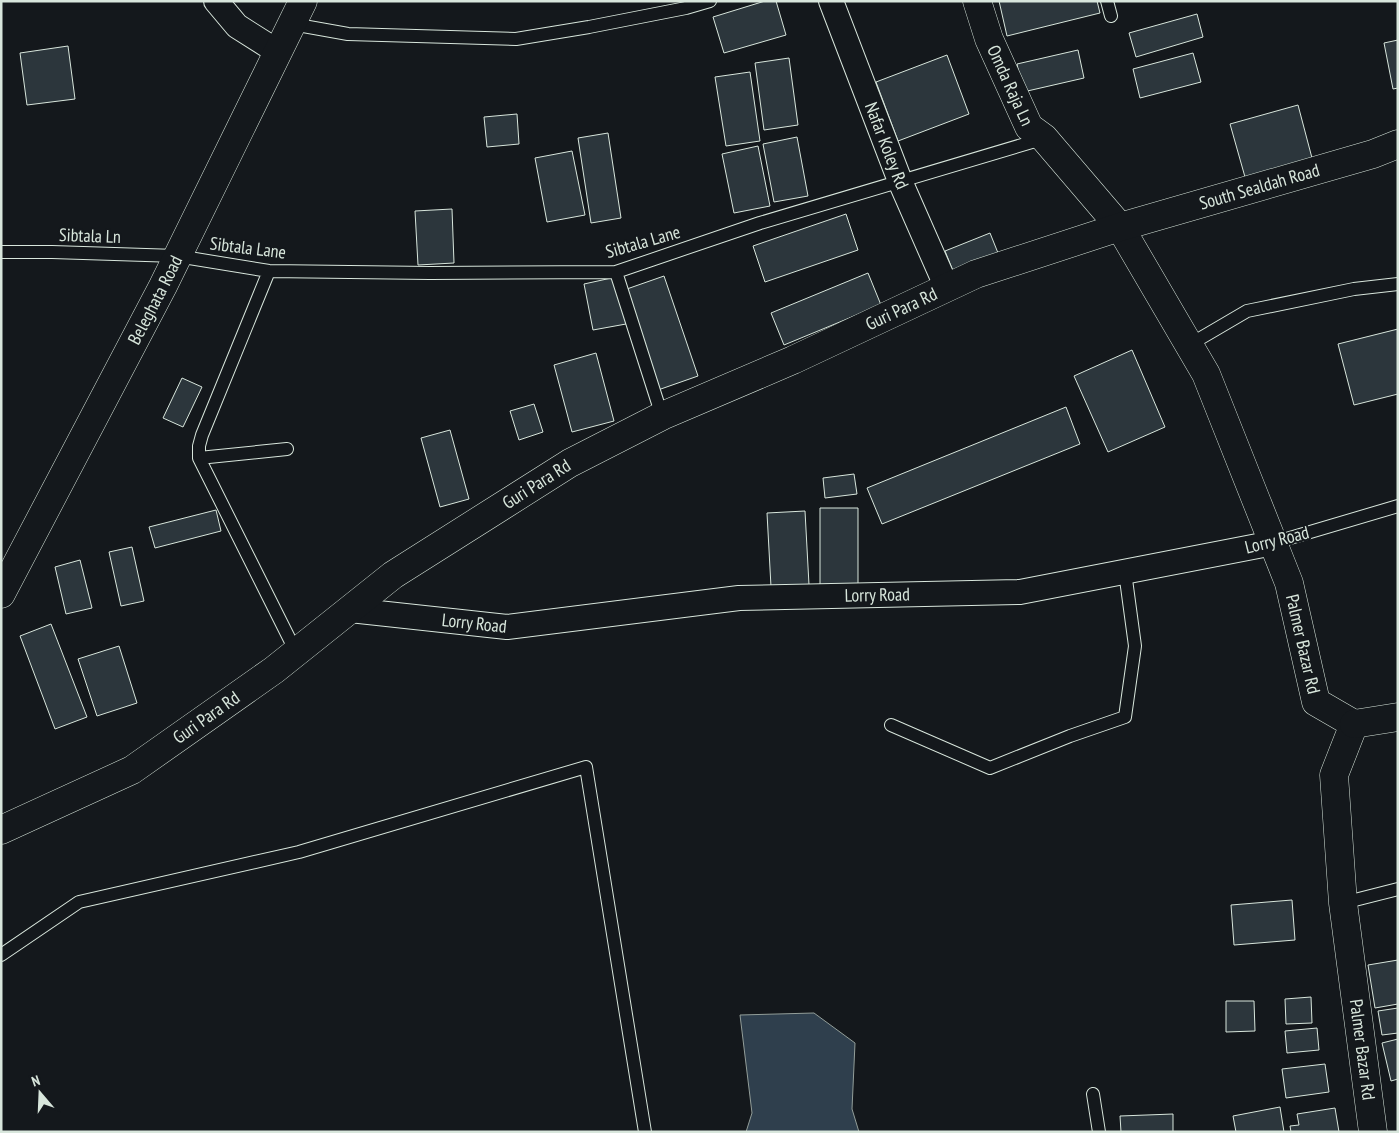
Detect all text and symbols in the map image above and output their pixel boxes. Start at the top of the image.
street label: Omda Raja Ln [982,41,1039,129]
street label: Nafar Koley Rd [860,99,914,193]
street label: South Sealdah Road [1196,158,1322,215]
street label: Sibtala Lane [603,220,683,263]
street label: Sibtala Ln [59,223,121,248]
street label: Sibtala Lane [209,231,287,264]
street label: Beleghata Road [122,252,187,348]
street label: Guri Para Rd [862,282,941,335]
street label: Guri Para Rd [498,453,575,514]
street label: Lorry Road [1243,520,1311,559]
street label: Lorry Road [844,582,910,607]
street label: Palmer Bazar Rd [1281,592,1326,696]
street label: Lorry Road [441,608,508,638]
street label: Guri Para Rd [168,686,244,749]
street label: Palmer Bazar Rd [1345,998,1381,1101]
north arrow [15,1068,65,1118]
text: N [29,1071,42,1090]

